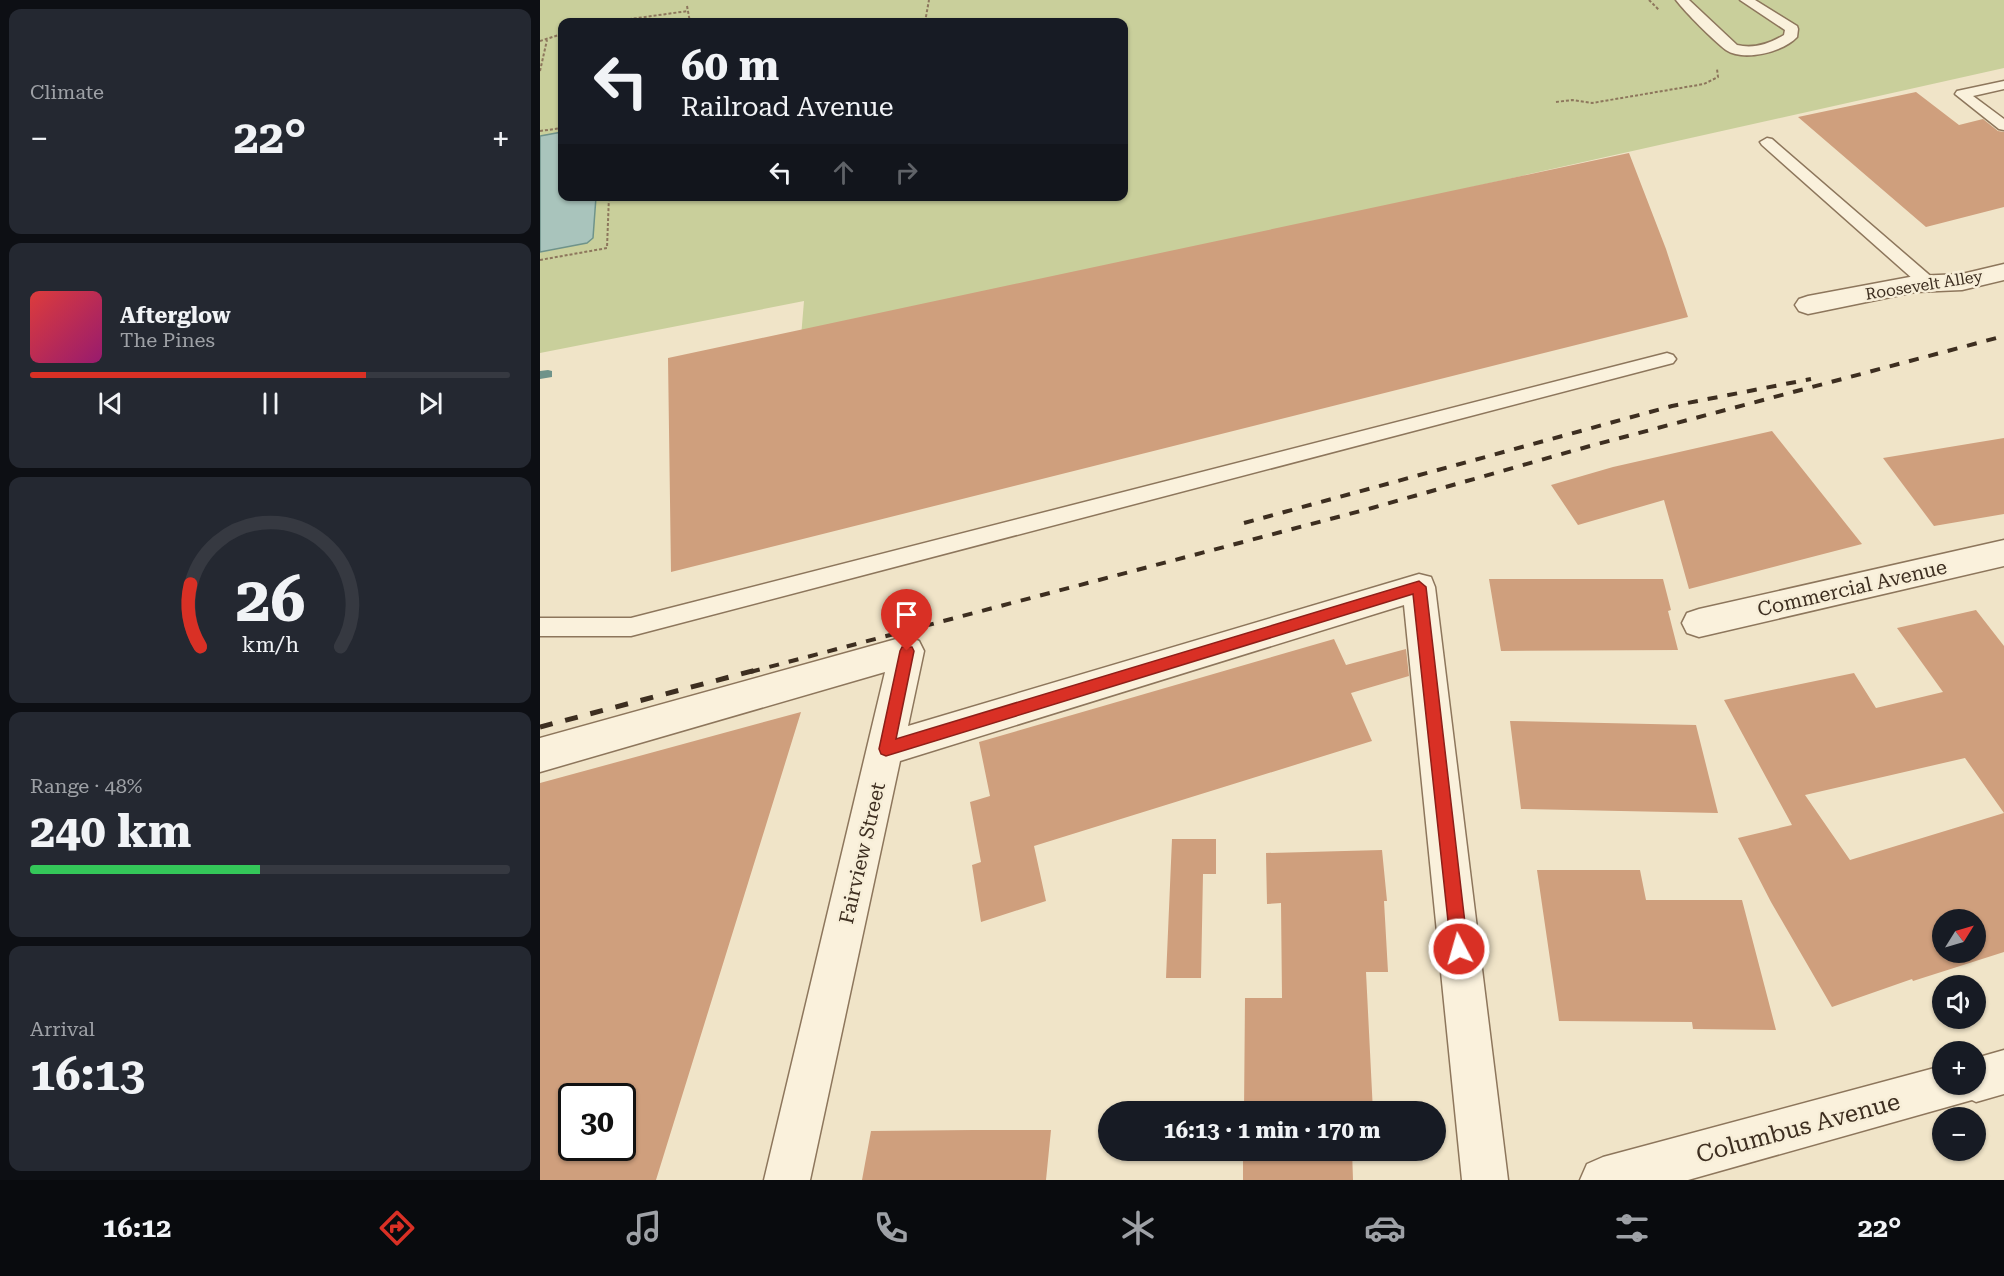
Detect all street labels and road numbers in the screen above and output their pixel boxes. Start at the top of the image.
street label: Roosevelt Alley [1864,266,1985,304]
street label: Commercial Avenue [1755,555,1949,621]
street label: Fairview Street [834,779,890,926]
street label: Columbus Avenue [1693,1087,1903,1169]

